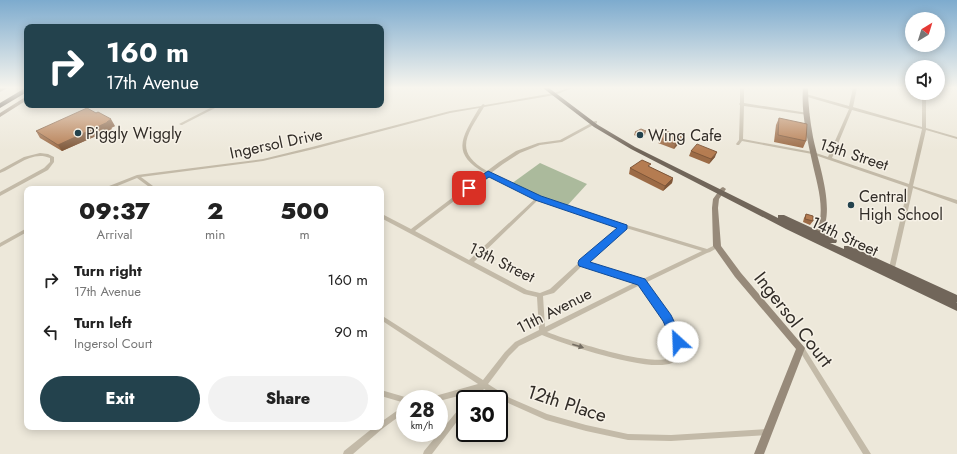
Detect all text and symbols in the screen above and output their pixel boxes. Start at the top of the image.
north arrow [905,12,945,52]
map controls [905,12,945,100]
text: 160 m [106,32,189,73]
icon: right [40,40,92,92]
button: sound [905,60,945,100]
text: 17th Avenue [106,70,199,96]
place label: Piggly Wiggly [86,122,183,145]
street label: Ingersol Drive [228,122,325,165]
place label: Wing Cafe [648,124,722,147]
marker: Piggly Wiggly [73,128,83,138]
marker: Wing Cafe [635,130,645,140]
street label: 15th Street [816,132,892,176]
pin [452,171,486,205]
icon: arrive [458,177,480,199]
place label: Central High School [859,185,943,226]
text: 09:37 [79,193,150,228]
text: 2 [207,193,223,228]
text: 500 [280,193,329,228]
marker: Central High School [846,200,856,210]
street label: 14th Street [807,211,882,262]
text: Arrival [97,225,132,244]
text: min [205,225,225,244]
text: m [300,225,310,244]
street label: 13th Street [465,237,539,288]
text: Turn right [74,260,142,282]
street label: Ingersol Court [748,266,840,373]
icon: right [40,269,62,291]
text: 160 m [327,269,368,291]
text: 17th Avenue [74,282,141,301]
street label: 11th Avenue [513,282,596,339]
text: Turn left [74,312,132,334]
icon: left [40,321,62,343]
text: 90 m [334,321,368,343]
position arrow [657,321,699,363]
text: Ingersol Court [74,334,152,353]
one-way arrow [572,343,584,349]
button: Exit [40,376,200,422]
button: Share [208,376,368,422]
street label: 12th Place [523,378,610,429]
speed limit sign: 30 [456,390,508,442]
text: 28 [409,396,435,425]
text: km/h [411,418,433,433]

